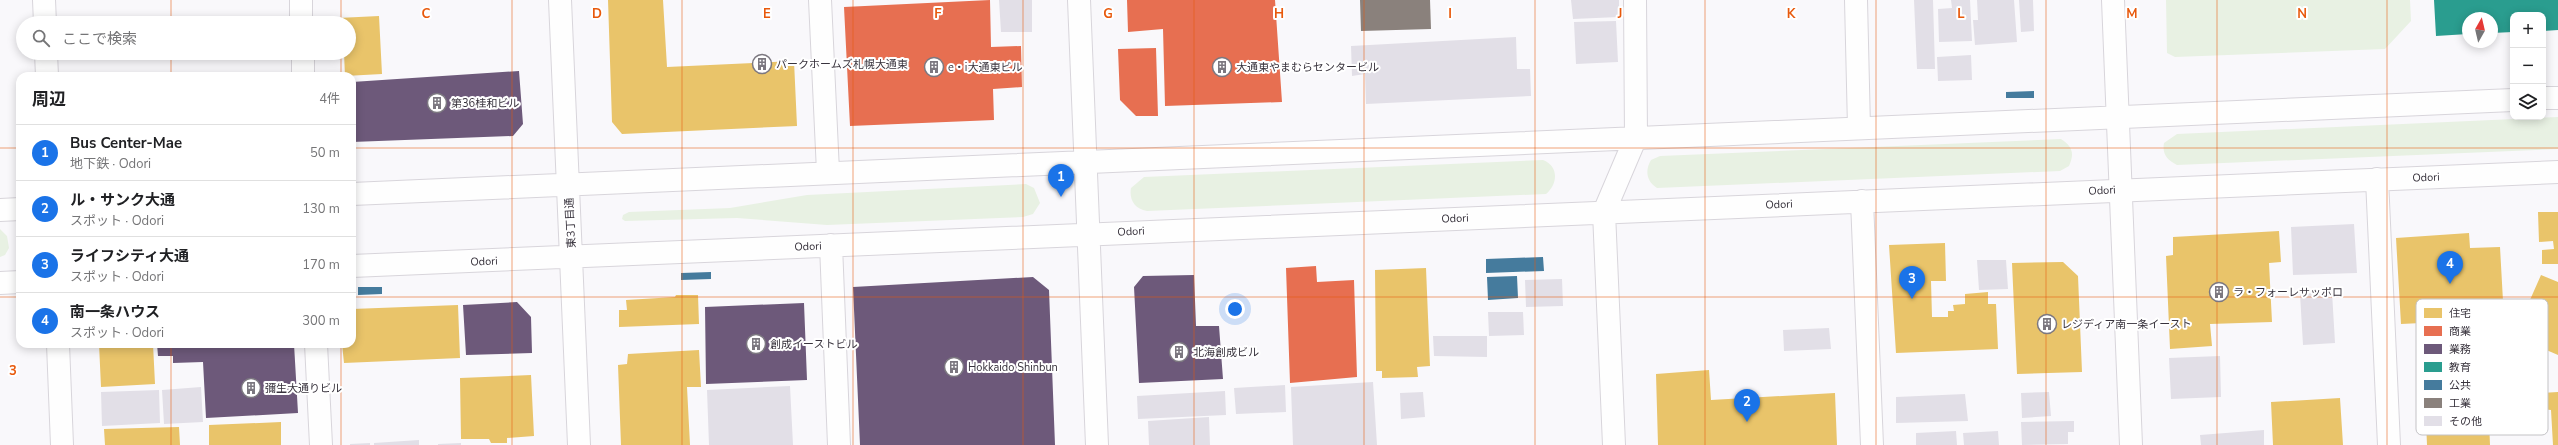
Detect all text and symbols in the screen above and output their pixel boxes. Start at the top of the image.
text: C [422,5,431,23]
text: D [592,5,602,23]
text: E [763,5,771,23]
text: F [934,5,942,23]
text: G [1103,5,1113,23]
text: H [1274,5,1284,23]
text: I [1448,5,1452,23]
text: J [1617,5,1622,23]
text: K [1787,5,1796,23]
text: L [1957,5,1965,23]
text: M [2126,5,2138,23]
text: N [2297,5,2307,23]
north arrow [2462,12,2498,48]
map controls [2510,12,2546,120]
button: + [2510,12,2546,48]
search box [16,16,356,60]
icon: search [30,27,52,49]
text: ここで検索 [62,29,137,49]
button: − [2510,48,2546,84]
building icon: パークホームズ札幌大通東 [751,53,773,75]
building icon: e・i大通東ビル [923,56,945,78]
building icon: 大通東やまむらセンタービル [1211,56,1233,78]
place label: パークホームズ札幌大通東 [776,57,908,72]
place label: e・i大通東ビル [948,60,1022,75]
place label: 大通東やまむらセンタービル [1236,60,1379,75]
button: layers [2510,84,2546,120]
text: 周辺 [32,88,66,111]
text: 4件 [319,90,340,108]
building icon: 第36桂和ビル [426,92,448,114]
place label: 第36桂和ビル [451,96,519,111]
text: Bus Center-Mae [70,133,182,153]
text: 1 [41,144,49,162]
text: 50 m [310,144,340,162]
text: 地下鉄 · Odori [70,155,151,173]
pin: 1 [1048,164,1074,197]
street label: Odori [2412,170,2440,185]
street label: Odori [2088,182,2116,199]
text: ル・サンク大通 [70,190,175,210]
street label: 東3丁目通 [562,197,579,249]
street label: Odori [1765,197,1793,212]
text: 2 [41,200,49,218]
text: 130 m [302,200,340,218]
street label: Odori [1441,211,1469,226]
text: スポット · Odori [70,212,164,230]
street label: Odori [1117,223,1145,240]
street label: Odori [794,239,822,254]
text: ライフシティ大通 [70,246,189,266]
pin: 4 [2437,251,2463,284]
street label: Odori [470,254,498,269]
text: 3 [41,256,49,274]
text: 170 m [302,256,340,274]
pin: 3 [1899,266,1925,299]
text: スポット · Odori [70,268,164,286]
building icon: ラ・フォーレサッポロ [2208,281,2230,303]
place label: ラ・フォーレサッポロ [2233,285,2343,300]
your location [1225,299,1245,319]
legend [2416,299,2548,435]
text: 南一条ハウス [70,302,160,322]
text: 住宅 [2449,306,2471,321]
text: 4 [41,312,49,330]
text: 300 m [302,312,340,330]
building icon: レジディア南一条イースト [2036,313,2058,335]
place label: レジディア南一条イースト [2061,317,2192,332]
text: スポット · Odori [70,324,164,342]
text: 商業 [2449,324,2471,339]
building icon: 創成イーストビル [745,333,767,355]
place label: 創成イーストビル [770,337,857,352]
building icon: 北海創成ビル [1168,341,1190,363]
text: 業務 [2449,342,2471,357]
place label: 北海創成ビル [1193,345,1259,360]
building icon: Hokkaido Shinbun [943,356,965,378]
place label: Hokkaido Shinbun [968,360,1058,375]
text: 教育 [2449,360,2471,375]
text: 3 [9,362,17,380]
building icon: 彌生大通りビル [240,377,262,399]
text: 公共 [2449,378,2471,393]
place label: 彌生大通りビル [265,381,342,396]
pin: 2 [1734,389,1760,422]
text: 工業 [2449,396,2471,411]
text: その他 [2449,414,2482,429]

